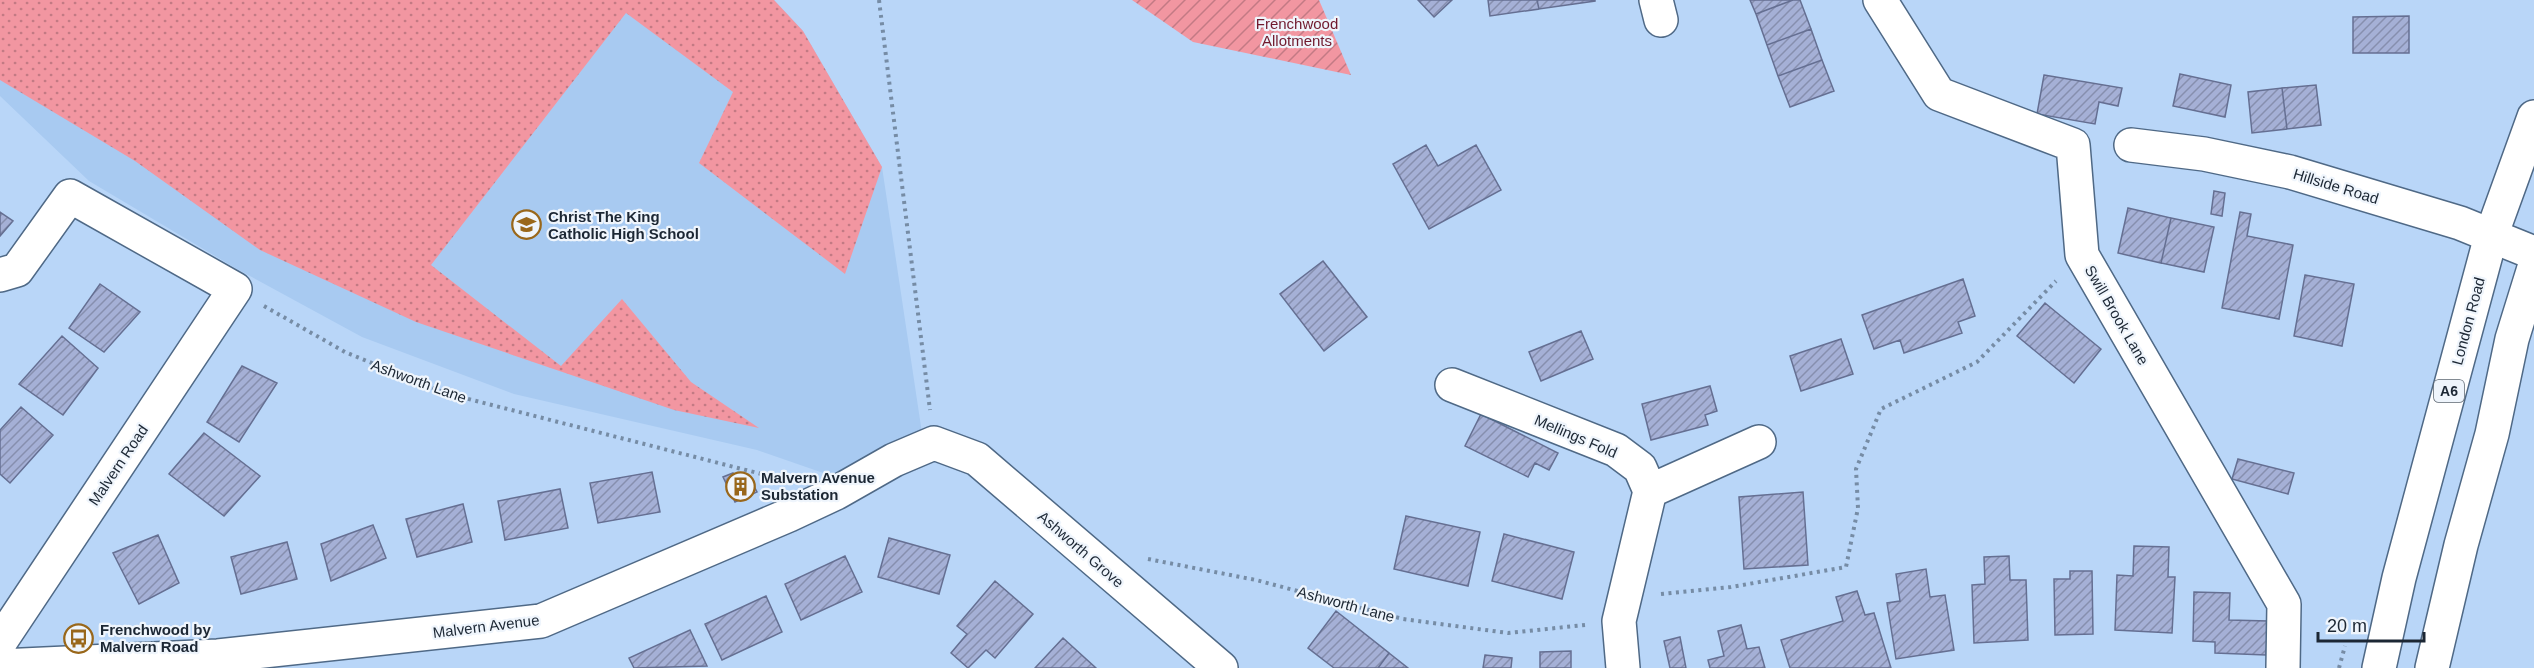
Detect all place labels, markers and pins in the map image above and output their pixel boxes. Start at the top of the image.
place label: Christ The King Catholic High School [548,208,699,242]
school or university icon: Christ The King Catholic High School [511,209,543,241]
place label: Malvern Avenue Substation [761,469,875,503]
building icon: Malvern Avenue Substation [724,470,756,502]
place label: Frenchwood by Malvern Road [100,621,211,655]
bus stop icon: Frenchwood by Malvern Road [63,622,95,654]

